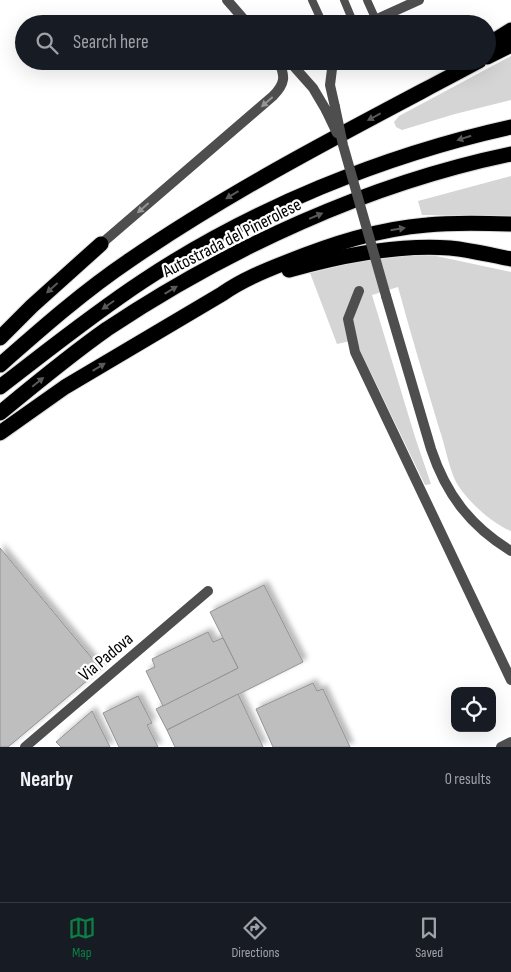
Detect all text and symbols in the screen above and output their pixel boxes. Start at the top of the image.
search box [15,15,496,70]
icon: search [33,29,61,57]
text: Search here [73,31,149,54]
one-way arrow [260,97,273,108]
one-way arrow [367,113,382,121]
one-way arrow [456,135,471,142]
one-way arrow [225,190,238,199]
street label: Autostrada del Pinerolese [158,194,305,282]
one-way arrow [138,202,150,214]
one-way arrow [309,212,324,220]
one-way arrow [390,224,406,232]
one-way arrow [46,282,58,294]
one-way arrow [165,285,178,294]
one-way arrow [101,300,115,310]
one-way arrow [92,362,105,371]
one-way arrow [31,377,44,388]
street label: Via Padova [75,628,137,686]
map controls [451,687,496,732]
button: locate [451,687,496,732]
text: Nearby [20,767,73,792]
text: 0 results [445,770,491,789]
tab: Map [68,914,96,961]
tab: Directions [231,914,280,961]
tab: Saved [415,914,443,961]

